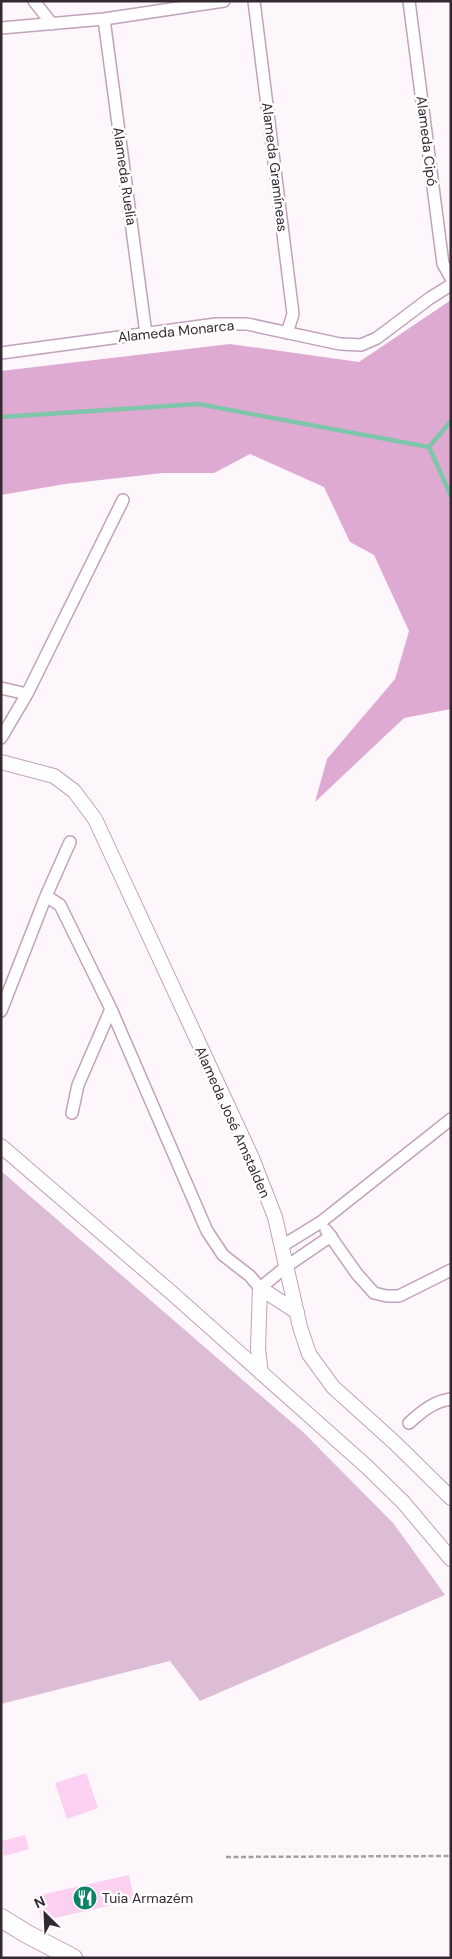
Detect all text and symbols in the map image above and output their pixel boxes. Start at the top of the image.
street label: Alameda Cipó [413,95,441,187]
street label: Alameda Gramíneas [258,101,292,233]
street label: Alameda Ruelia [109,126,141,226]
street label: Alameda Monarca [117,316,235,346]
street label: Alameda José Amstalden [191,1043,275,1201]
restaurant icon: Tuia Armazém [72,1885,98,1911]
north arrow [20,1889,70,1939]
place label: Tuia Armazém [102,1889,193,1907]
text: N [31,1892,48,1912]

